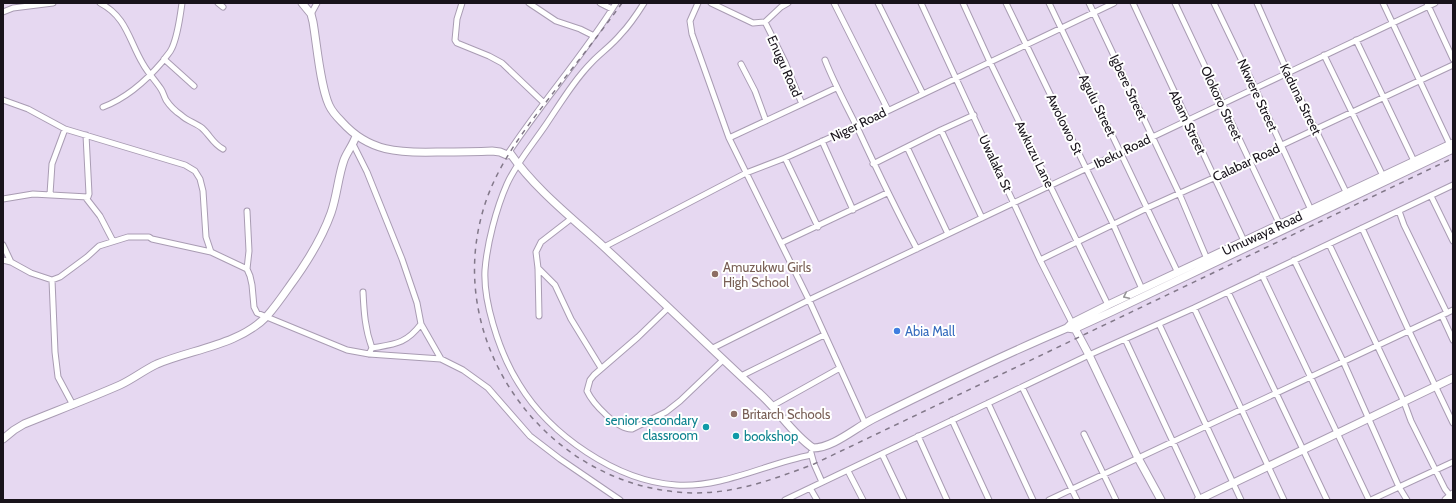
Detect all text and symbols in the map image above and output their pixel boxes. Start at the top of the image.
street label: Enugu Road [764,33,806,99]
street label: Igbere Street [1107,52,1151,123]
street label: Nkwere Street [1234,56,1282,134]
street label: Kaduna Street [1277,61,1325,138]
street label: Olokoro Street [1198,63,1246,143]
street label: Agulu Street [1076,71,1120,139]
street label: Abam Street [1166,87,1210,157]
street label: Awolowo St [1043,91,1087,157]
street label: Niger Road [827,104,889,144]
street label: Awkuzu Lane [1012,118,1058,190]
street label: Ibeku Road [1091,130,1153,172]
street label: Uwalaka St [976,132,1016,195]
street label: Calabar Road [1210,139,1282,185]
street label: Umuwaya Road [1219,207,1305,259]
place label: Amuzukwu Girls High School [723,259,812,290]
marker: Amuzukwu Girls High School [710,269,720,279]
one-way arrow [1123,291,1131,299]
place label: Abia Mall [905,323,955,339]
marker: Abia Mall [892,326,902,336]
place label: Britarch Schools [742,406,831,422]
marker: Britarch Schools [729,409,739,419]
place label: senior secondary classroom [605,412,698,443]
marker: senior secondary classroom [701,422,711,432]
place label: bookshop [744,428,798,444]
marker: bookshop [731,431,741,441]

